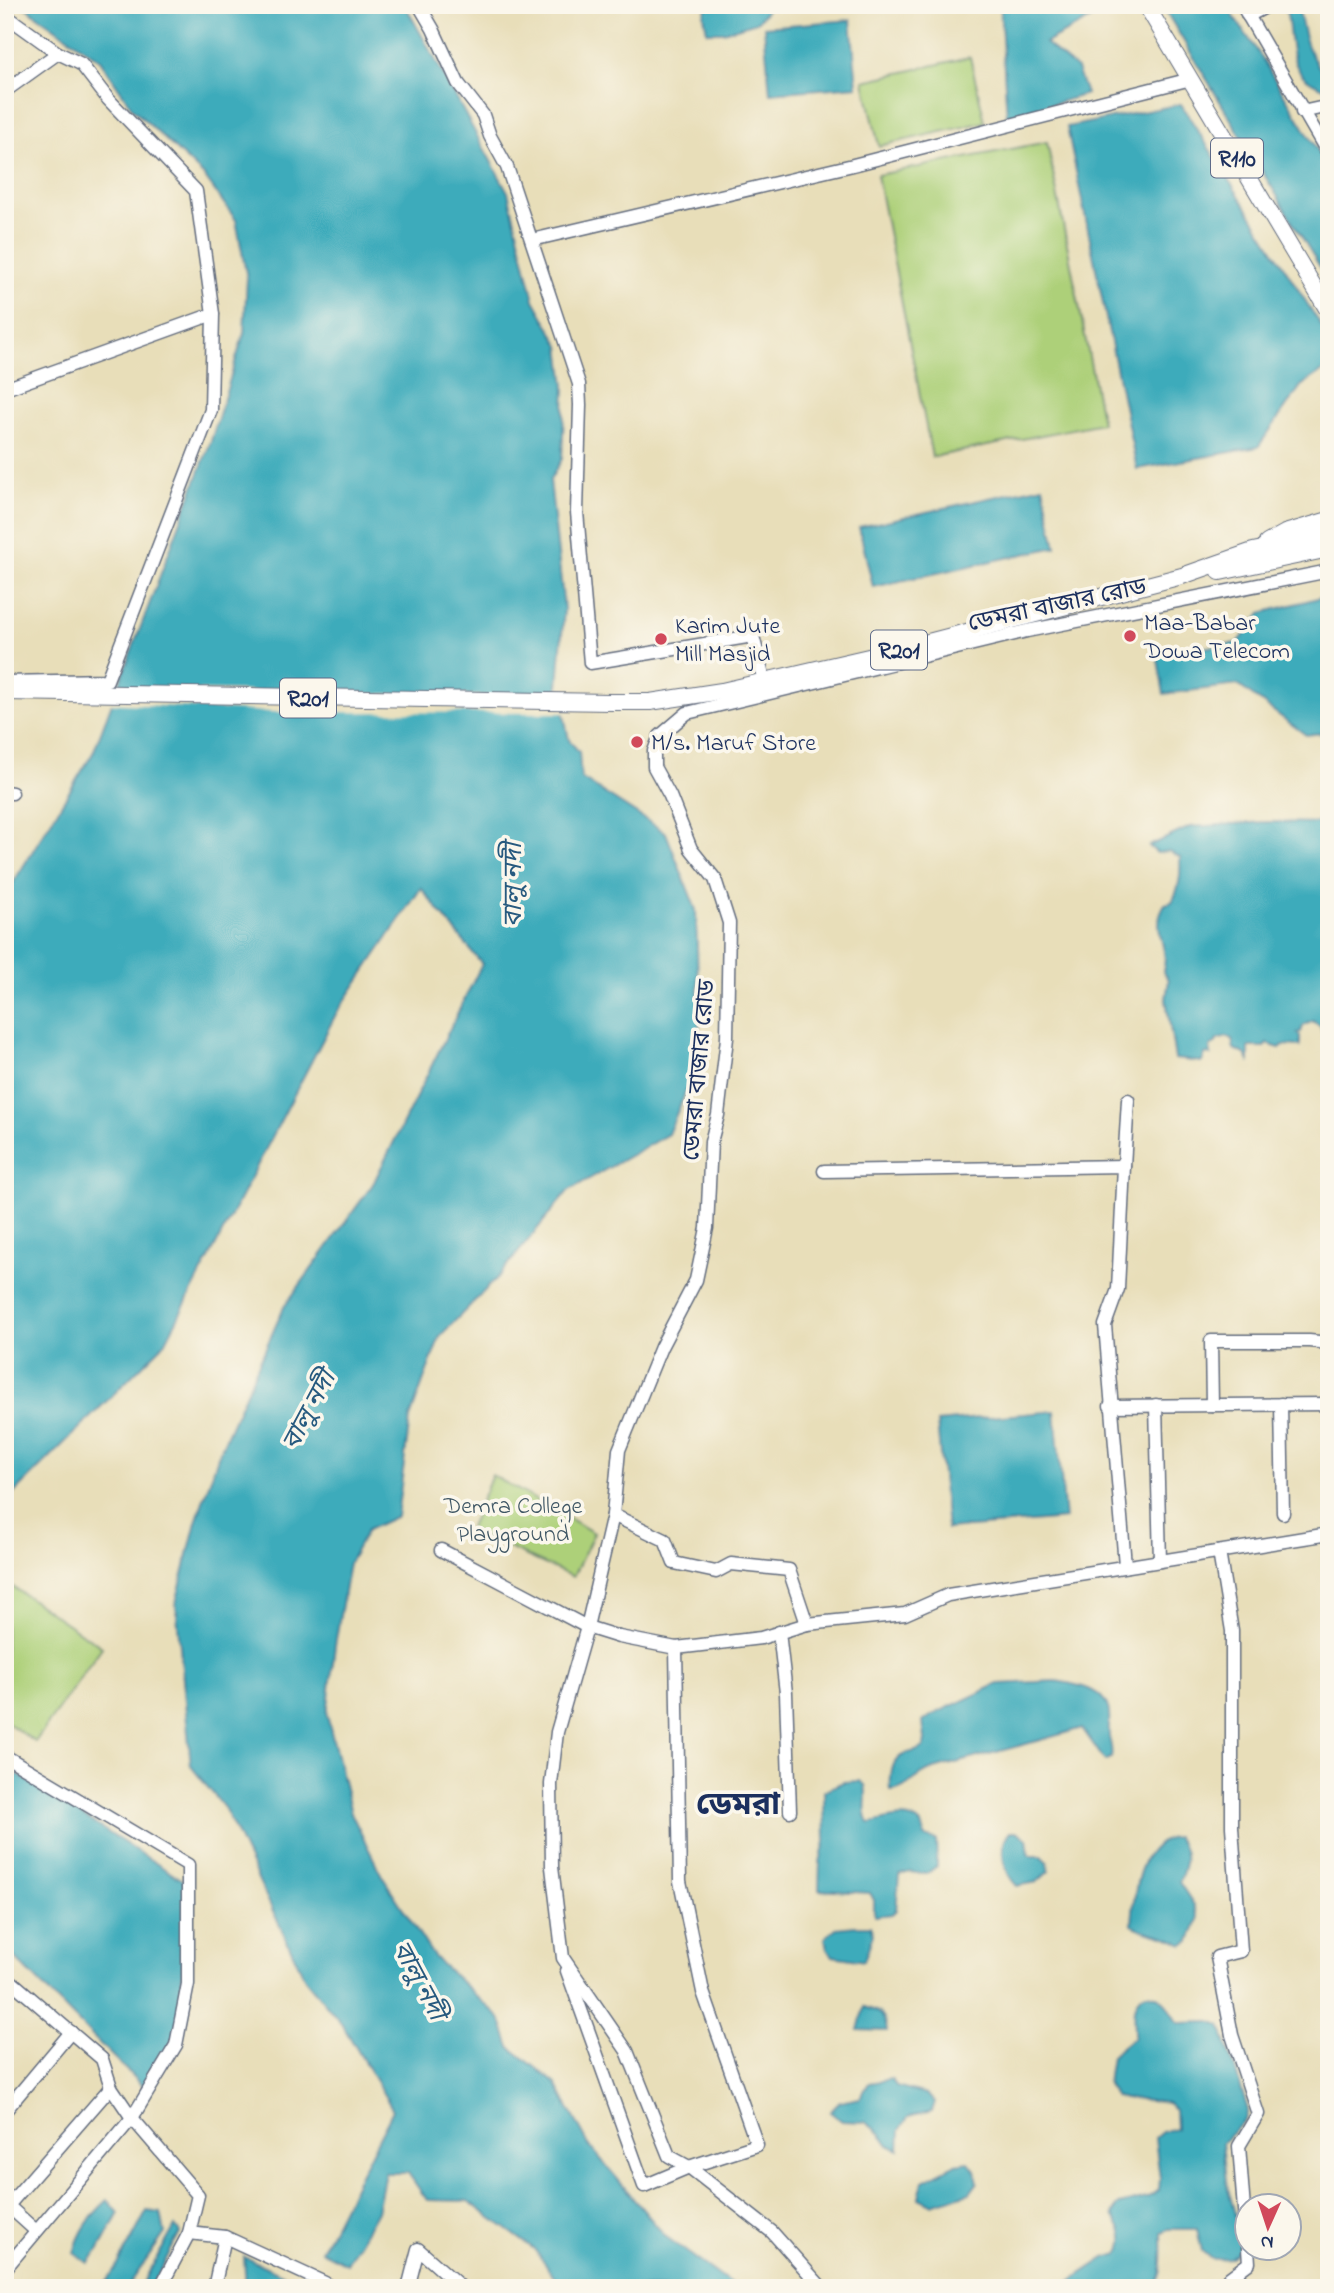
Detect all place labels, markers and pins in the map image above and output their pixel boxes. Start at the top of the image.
place label: Maa-Babar Dowa Telecom [1143,607,1290,670]
place label: Karim Jute Mill Masjid [675,610,780,673]
marker: Maa-Babar Dowa Telecom [1122,628,1138,644]
marker: Karim Jute Mill Masjid [653,631,669,647]
place label: M/s. Maruf Store [651,727,816,762]
marker: M/s. Maruf Store [629,734,645,750]

